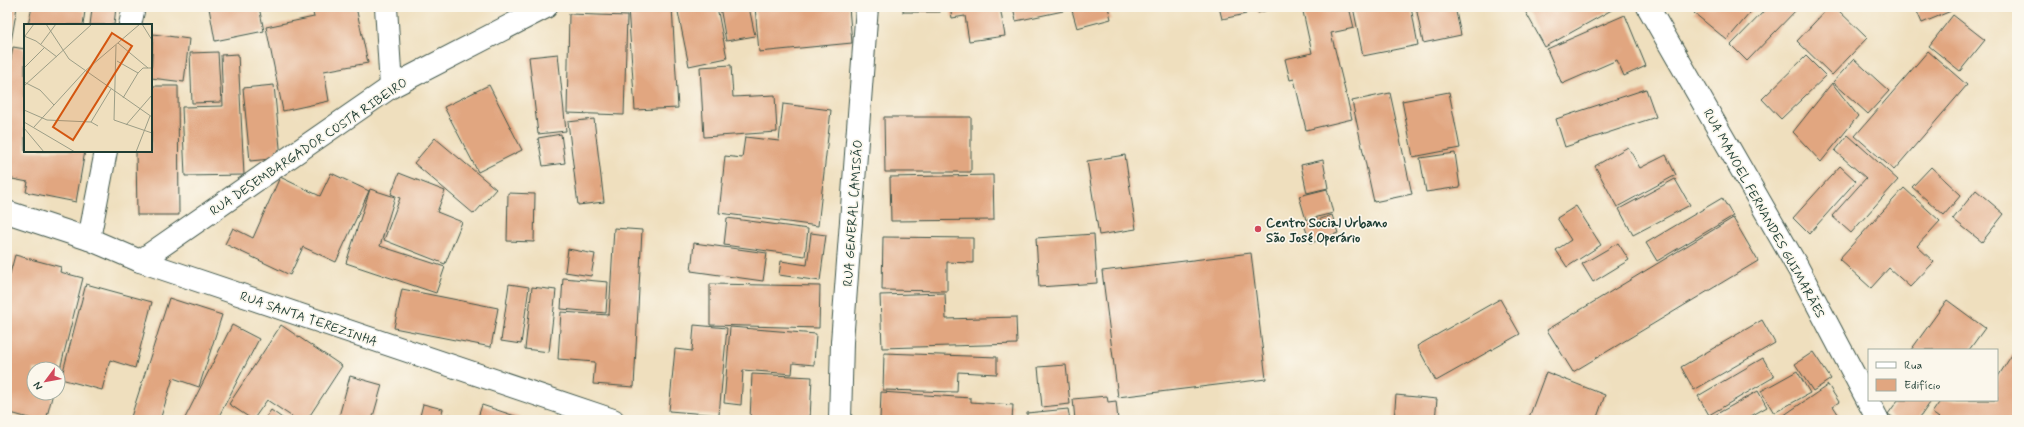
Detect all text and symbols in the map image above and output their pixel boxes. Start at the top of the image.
inset map [24,24,152,152]
street label: RUA DESEMBARGADOR COSTA RIBEIRO [207,74,411,220]
street label: RUA MANOEL FERNANDES GUIMARÃES [1699,106,1828,321]
street label: RUA GENERAL CAMISÃO [840,139,867,287]
place label: Centro Social Urbano São José Operário [1266,215,1387,247]
marker: Centro Social Urbano São José Operário [1253,224,1263,234]
street label: RUA SANTA TEREZINHA [238,288,379,351]
legend [1868,349,1998,401]
text: Rua [1904,358,1922,374]
north arrow [26,361,66,401]
text: Edifício [1904,378,1940,394]
text: N [30,379,46,393]

